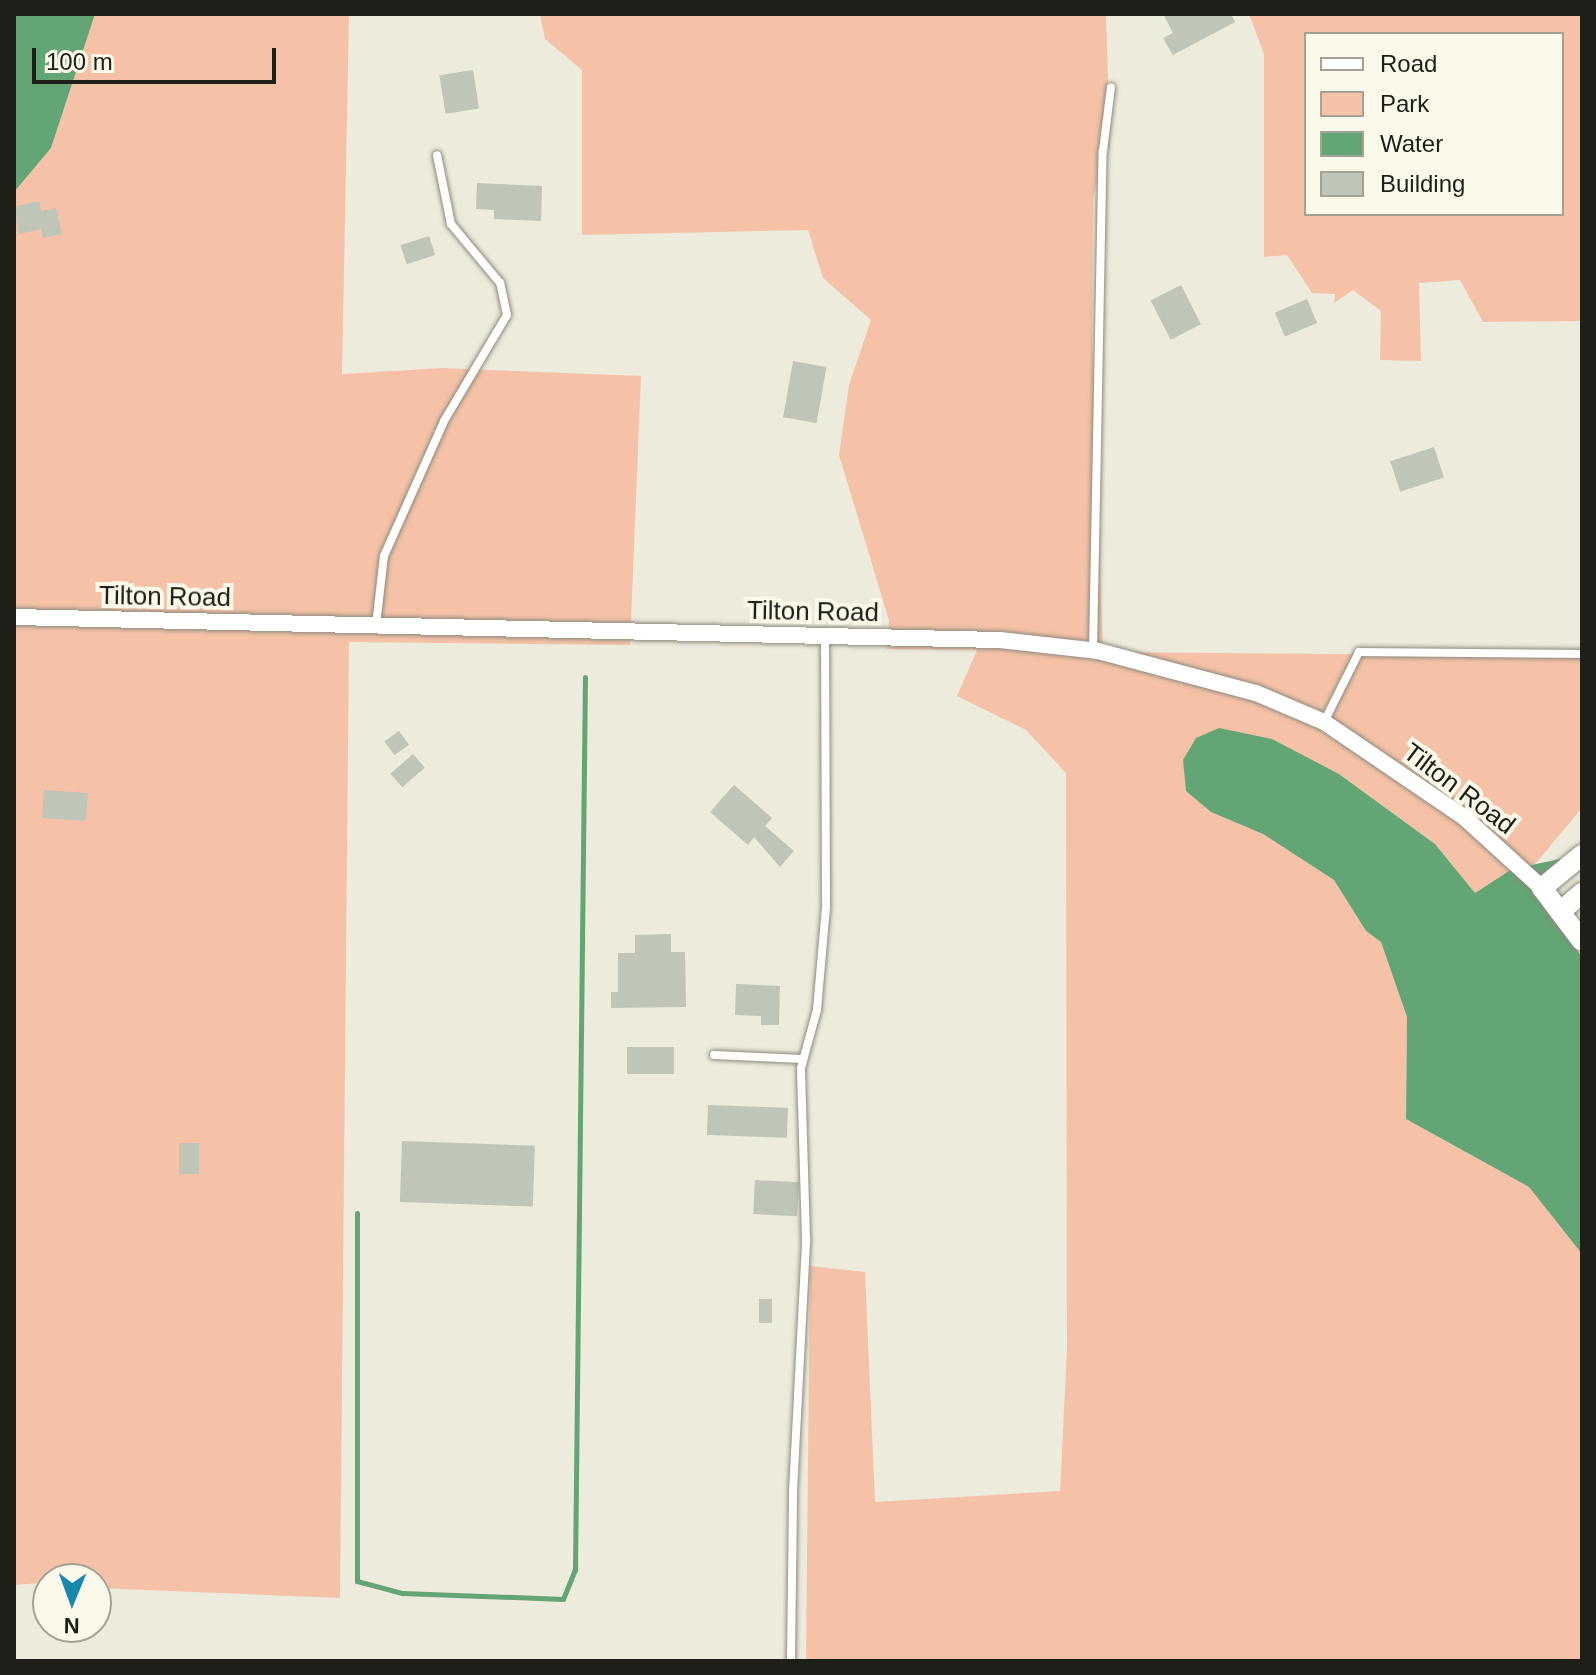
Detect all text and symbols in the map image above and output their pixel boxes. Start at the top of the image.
scale bar [36,32,280,82]
legend [1304,32,1564,216]
text: 100 m [46,48,113,75]
text: Road [1380,50,1437,77]
text: Park [1380,90,1429,117]
text: Water [1380,130,1443,157]
text: Building [1380,170,1465,197]
street label: Tilton Road [99,580,231,614]
street label: Tilton Road [747,595,879,629]
street label: Tilton Road [1397,737,1521,841]
north arrow [32,1563,112,1643]
text: N [63,1613,80,1638]

